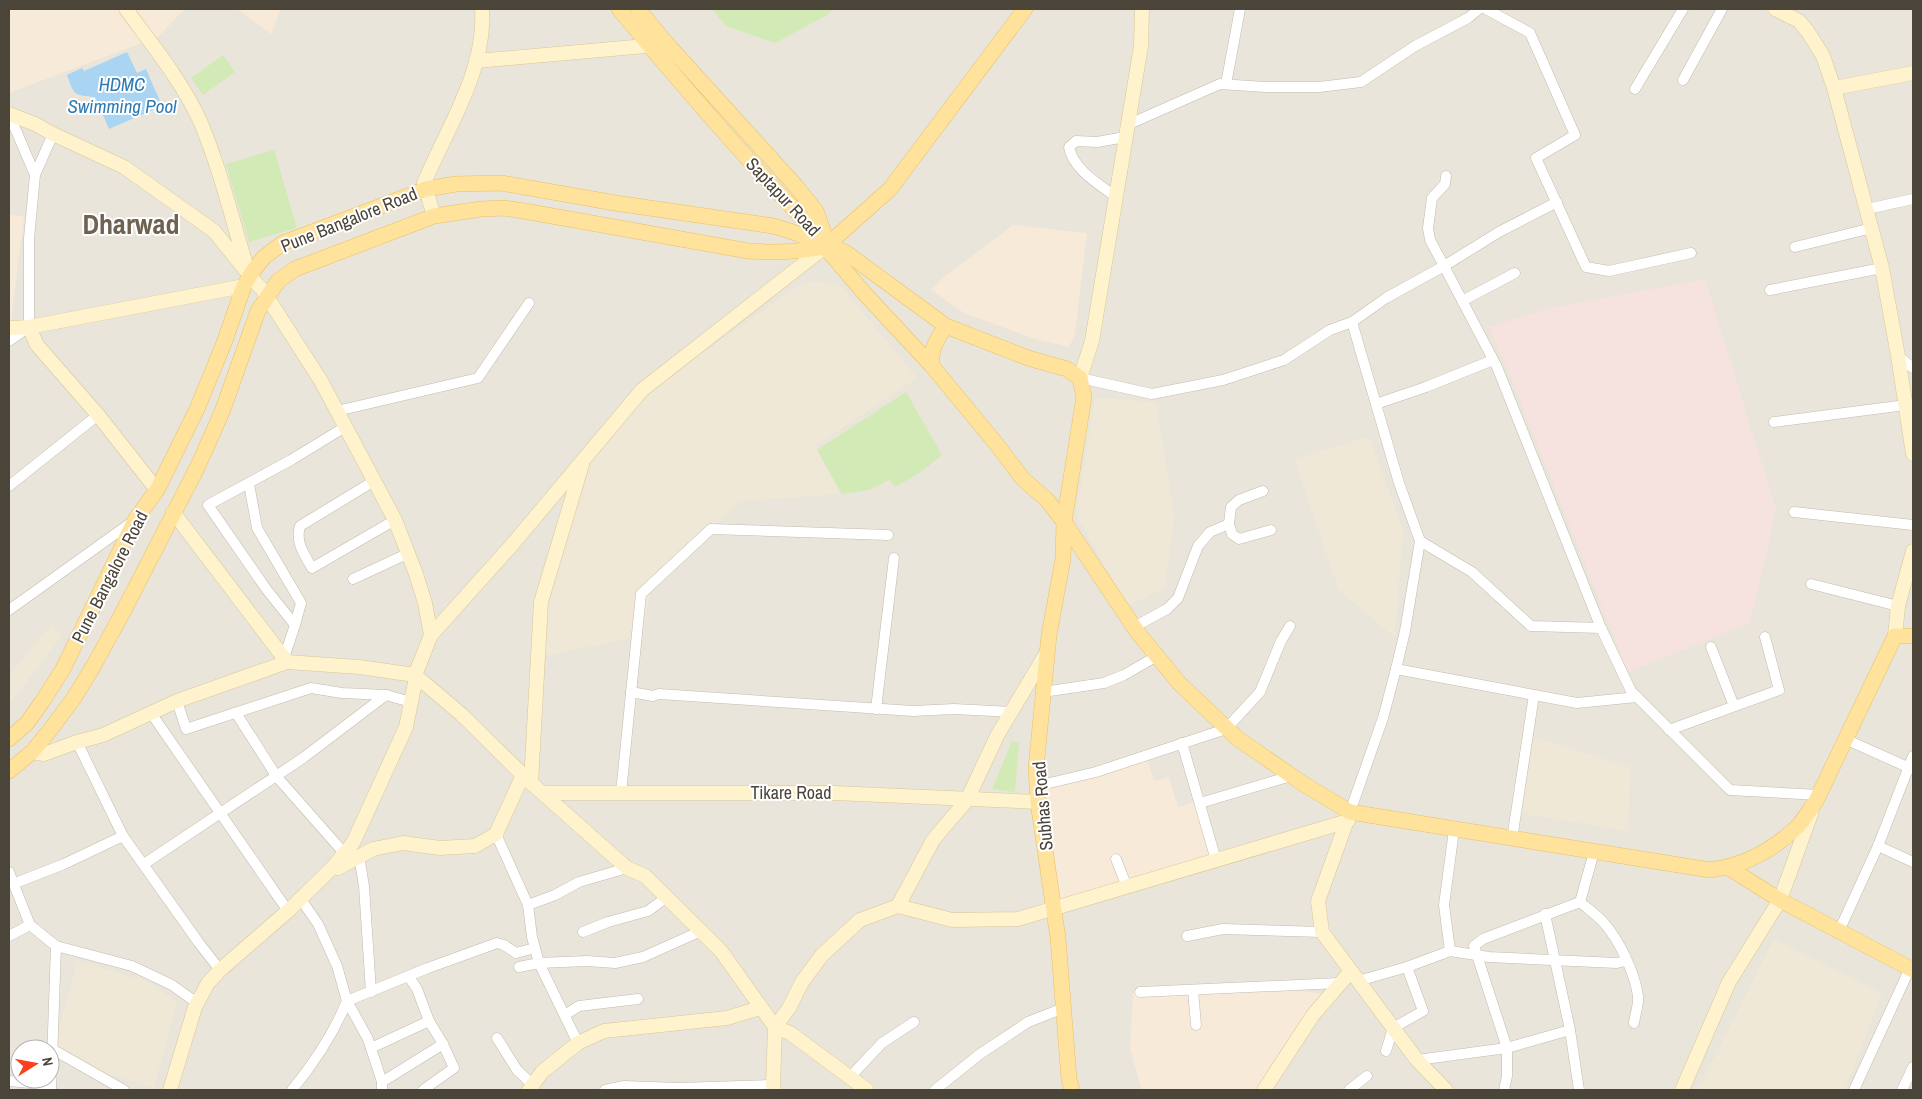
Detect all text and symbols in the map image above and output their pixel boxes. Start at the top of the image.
water label: HDMC Swimming Pool [67,71,177,119]
street label: Saptapur Road [740,152,826,241]
street label: Pune Bangalore Road [277,181,421,258]
district label: Dharwad [83,205,179,243]
street label: Pune Bangalore Road [65,506,154,647]
street label: Subhas Road [1026,760,1059,852]
street label: Tikare Road [751,780,831,805]
north arrow [10,1039,60,1089]
text: N [38,1056,57,1067]

